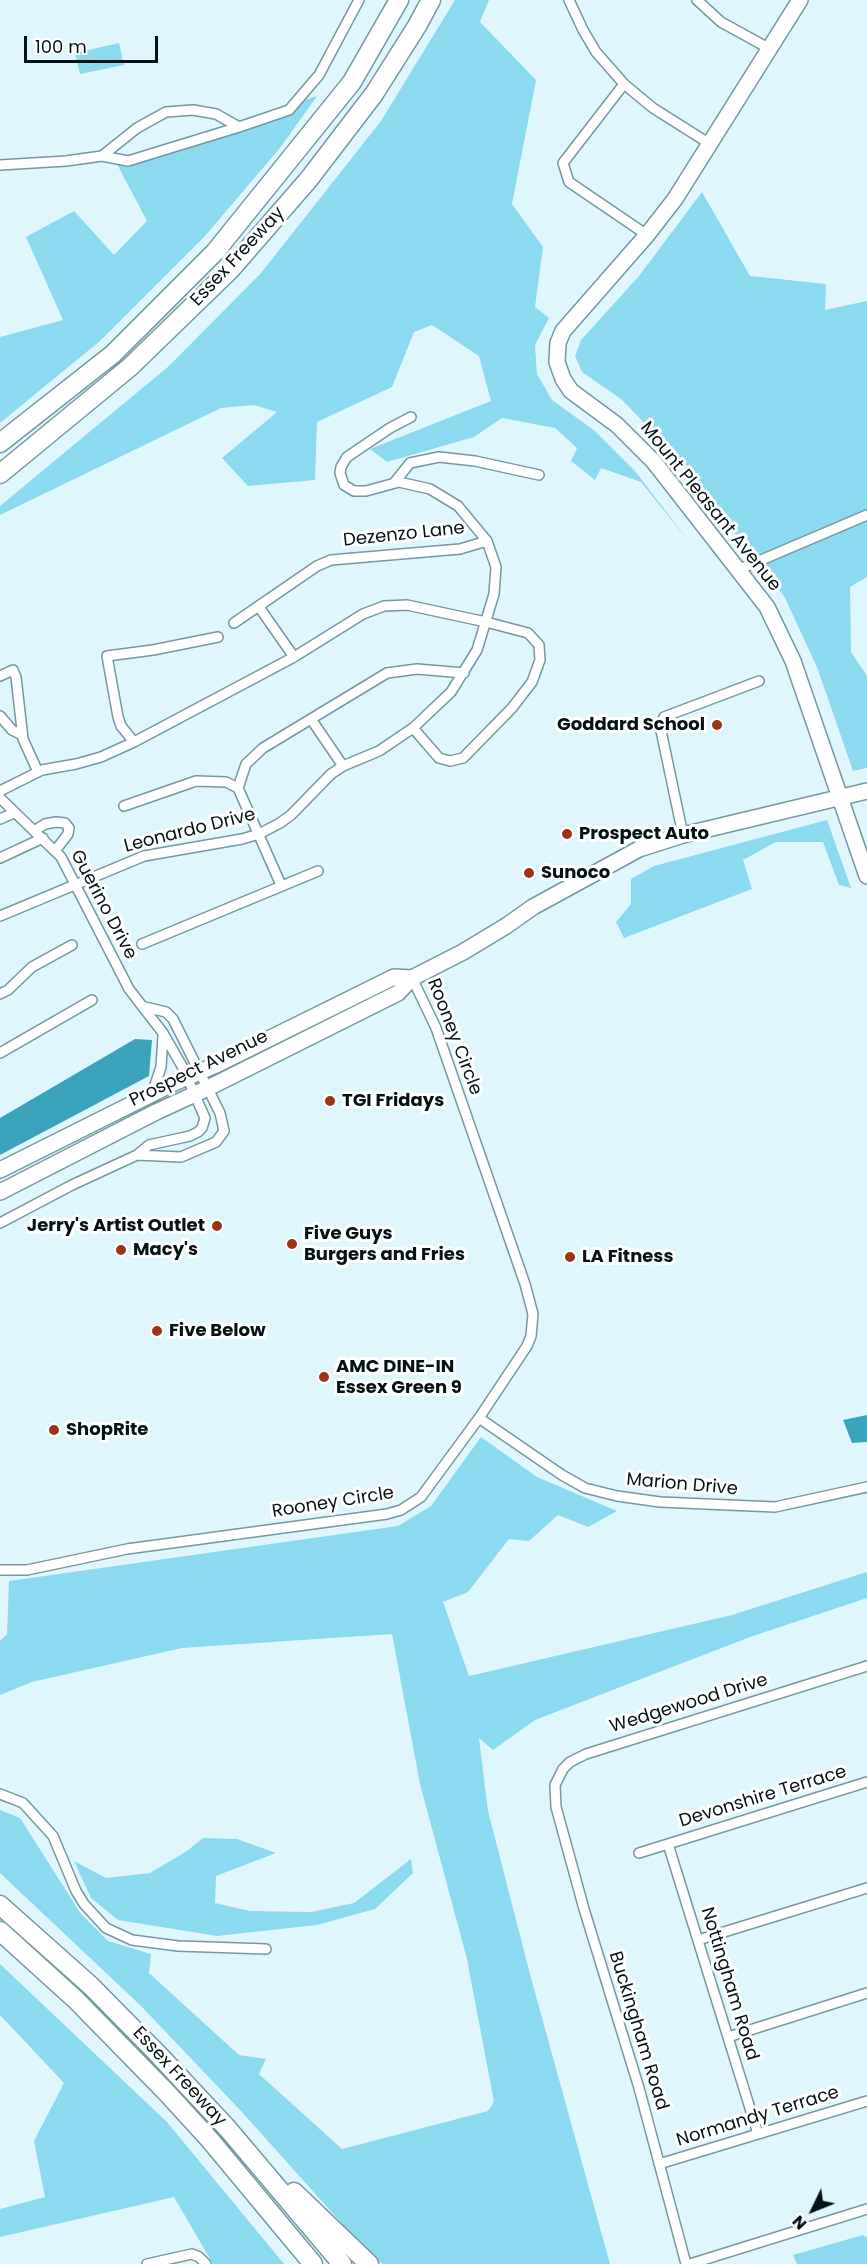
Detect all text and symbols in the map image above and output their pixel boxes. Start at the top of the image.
scale bar [27,24,160,62]
text: 100 m [35,34,87,59]
street label: Essex Freeway [187,203,289,311]
street label: Mount Pleasant Avenue [635,418,785,596]
street label: Dezenzo Lane [342,518,466,552]
place label: Goddard School [557,714,705,736]
marker: Goddard School [710,718,724,732]
street label: Leonardo Drive [122,804,258,858]
place label: Prospect Auto [579,823,709,845]
marker: Prospect Auto [560,827,574,841]
street label: Guerino Drive [65,847,141,963]
place label: Sunoco [541,862,610,884]
marker: Sunoco [522,866,536,880]
street label: Rooney Circle [422,976,486,1098]
street label: Prospect Avenue [126,1026,272,1112]
place label: TGI Fridays [342,1090,444,1112]
marker: TGI Fridays [323,1094,337,1108]
place label: Jerry's Artist Outlet [27,1215,205,1237]
marker: Jerry's Artist Outlet [210,1219,224,1233]
place label: Five Guys Burgers and Fries [304,1223,465,1266]
marker: Five Guys Burgers and Fries [285,1237,299,1251]
place label: Macy's [133,1239,198,1261]
marker: Macy's [114,1243,128,1257]
place label: LA Fitness [582,1246,673,1268]
marker: LA Fitness [563,1250,577,1264]
place label: Five Below [169,1320,266,1342]
marker: Five Below [150,1324,164,1338]
place label: AMC DINE-IN Essex Green 9 [336,1356,462,1398]
marker: AMC DINE-IN Essex Green 9 [317,1370,331,1384]
place label: ShopRite [66,1419,148,1441]
marker: ShopRite [47,1423,61,1437]
street label: Marion Drive [625,1469,739,1501]
street label: Rooney Circle [270,1483,396,1523]
street label: Wedgewood Drive [607,1670,771,1738]
street label: Devonshire Terrace [677,1761,849,1833]
street label: Nottingham Road [695,1905,763,2063]
street label: Buckingham Road [604,1949,672,2113]
street label: Essex Freeway [128,2023,230,2131]
street label: Normandy Terrace [674,2082,842,2152]
north arrow [783,2180,843,2240]
text: N [787,2210,812,2235]

